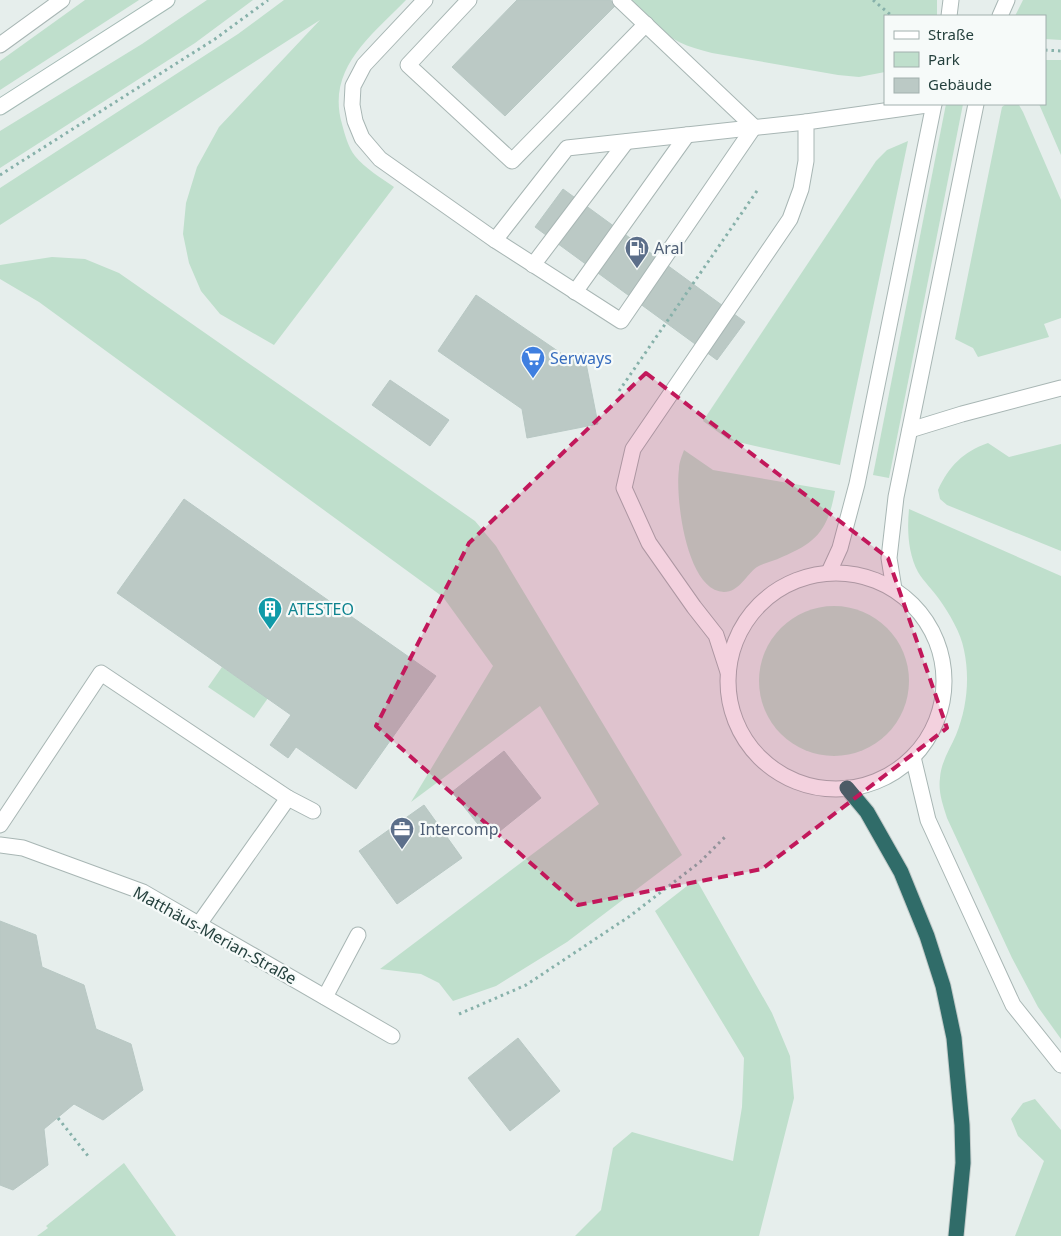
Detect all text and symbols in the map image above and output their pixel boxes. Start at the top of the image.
legend [884,15,1046,105]
text: Straße [928,24,974,44]
text: Park [928,49,960,69]
text: Gebäude [928,74,992,94]
fuel station icon: Aral [624,235,650,269]
place label: Aral [654,237,684,259]
supermarket icon: Serways [520,345,546,379]
place label: Serways [550,347,612,369]
building icon: ATESTEO [257,596,283,630]
place label: ATESTEO [288,598,354,620]
office icon: Intercomp [389,816,415,850]
place label: Intercomp [420,818,499,840]
street label: Matthäus-Merian-Straße [129,881,301,989]

